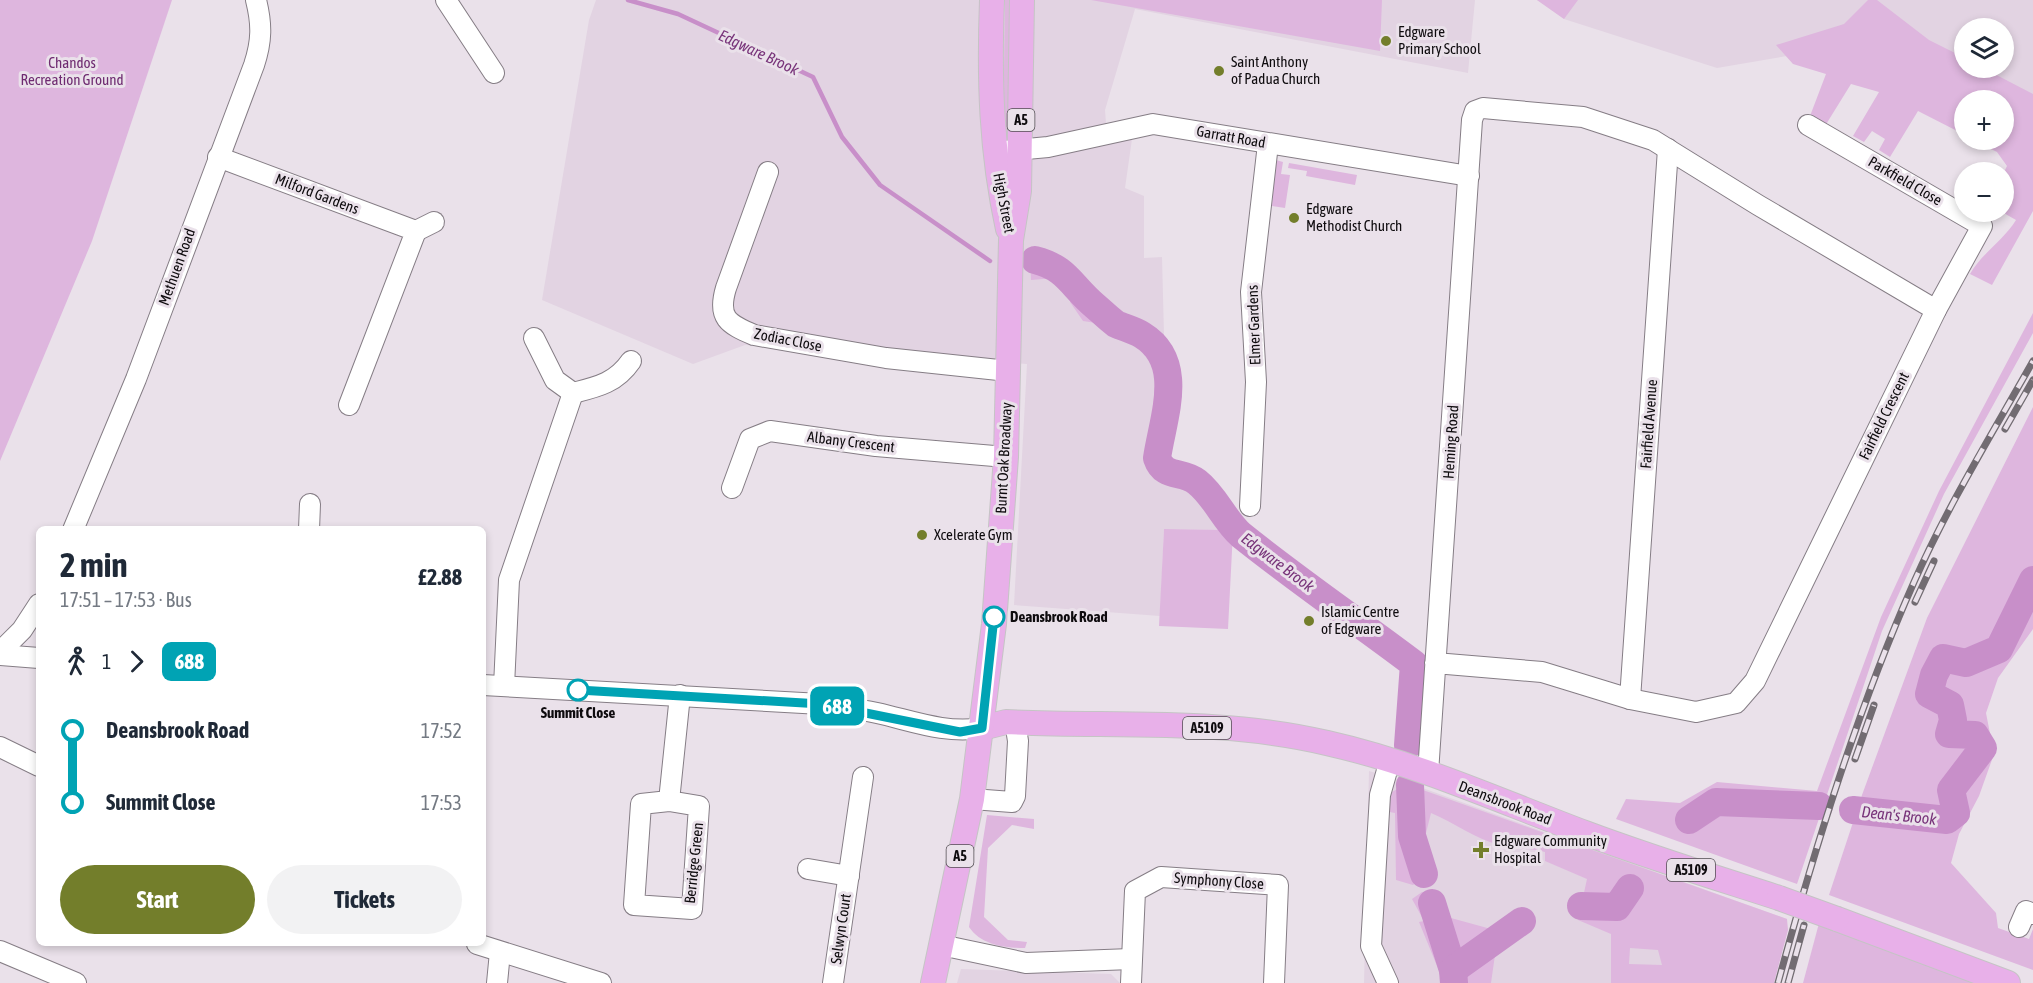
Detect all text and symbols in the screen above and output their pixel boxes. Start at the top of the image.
map controls [1954,18,2014,222]
button: layers [1954,18,2014,78]
place label: Edgware Primary School [1398,23,1481,57]
water label: Edgware Brook [716,26,803,80]
marker: Edgware Primary School [1379,34,1393,48]
place label: Saint Anthony of Padua Church [1231,53,1320,87]
park label: Chandos Recreation Ground [20,54,124,88]
marker: Saint Anthony of Padua Church [1212,64,1226,78]
button: + [1954,90,2014,150]
road number: A5 [1008,109,1034,131]
street label: Garratt Road [1195,122,1267,151]
street label: Parkfield Close [1865,153,1945,209]
button: − [1954,162,2014,222]
street label: Milford Gardens [273,170,361,217]
street label: High Street [990,171,1019,234]
place label: Edgware Methodist Church [1306,200,1402,234]
marker: Edgware Methodist Church [1287,211,1301,225]
street label: Methuen Road [155,226,198,308]
street label: Elmer Gardens [1244,285,1263,365]
street label: Zodiac Close [753,325,824,354]
street label: Fairfield Crescent [1855,369,1912,462]
street label: Fairfield Avenue [1637,379,1660,469]
street label: Burnt Oak Broadway [992,402,1015,514]
street label: Heming Road [1439,404,1462,480]
street label: Albany Crescent [806,428,896,455]
place label: Xcelerate Gym [934,526,1013,543]
marker: Xcelerate Gym [915,528,929,542]
water label: Edgware Brook [1237,529,1319,597]
text: 2 min [60,546,127,584]
text: £2.88 [418,564,462,590]
text: 17:51 – 17:53 · Bus [60,588,192,611]
place label: Islamic Centre of Edgware [1321,603,1400,637]
marker: Deansbrook Road [983,606,1005,628]
place label: Deansbrook Road [1010,608,1108,625]
marker: Islamic Centre of Edgware [1302,614,1316,628]
icon: walk [60,645,93,678]
icon: forward [120,645,153,678]
text: 688 [174,649,204,673]
text: 1 [102,650,111,673]
marker: Summit Close [567,679,589,701]
line badge: 688 [802,686,872,726]
text: 688 [822,694,852,718]
place label: Summit Close [541,704,616,721]
text: Deansbrook Road [106,717,249,743]
road number: A5109 [1183,717,1231,739]
text: 17:52 [421,719,462,742]
street label: Deansbrook Road [1457,777,1554,828]
text: Summit Close [106,789,216,815]
text: 17:53 [421,791,462,814]
water label: Dean's Brook [1861,802,1938,828]
street label: Berridge Green [681,822,706,904]
place label: Edgware Community Hospital [1494,832,1607,866]
marker: Edgware Community Hospital [1472,841,1490,859]
road number: A5 [946,845,974,867]
road number: A5109 [1667,859,1715,881]
button: Start [60,865,255,934]
button: Tickets [267,865,462,934]
street label: Symphony Close [1174,869,1265,892]
street label: Selwyn Court [827,893,854,965]

